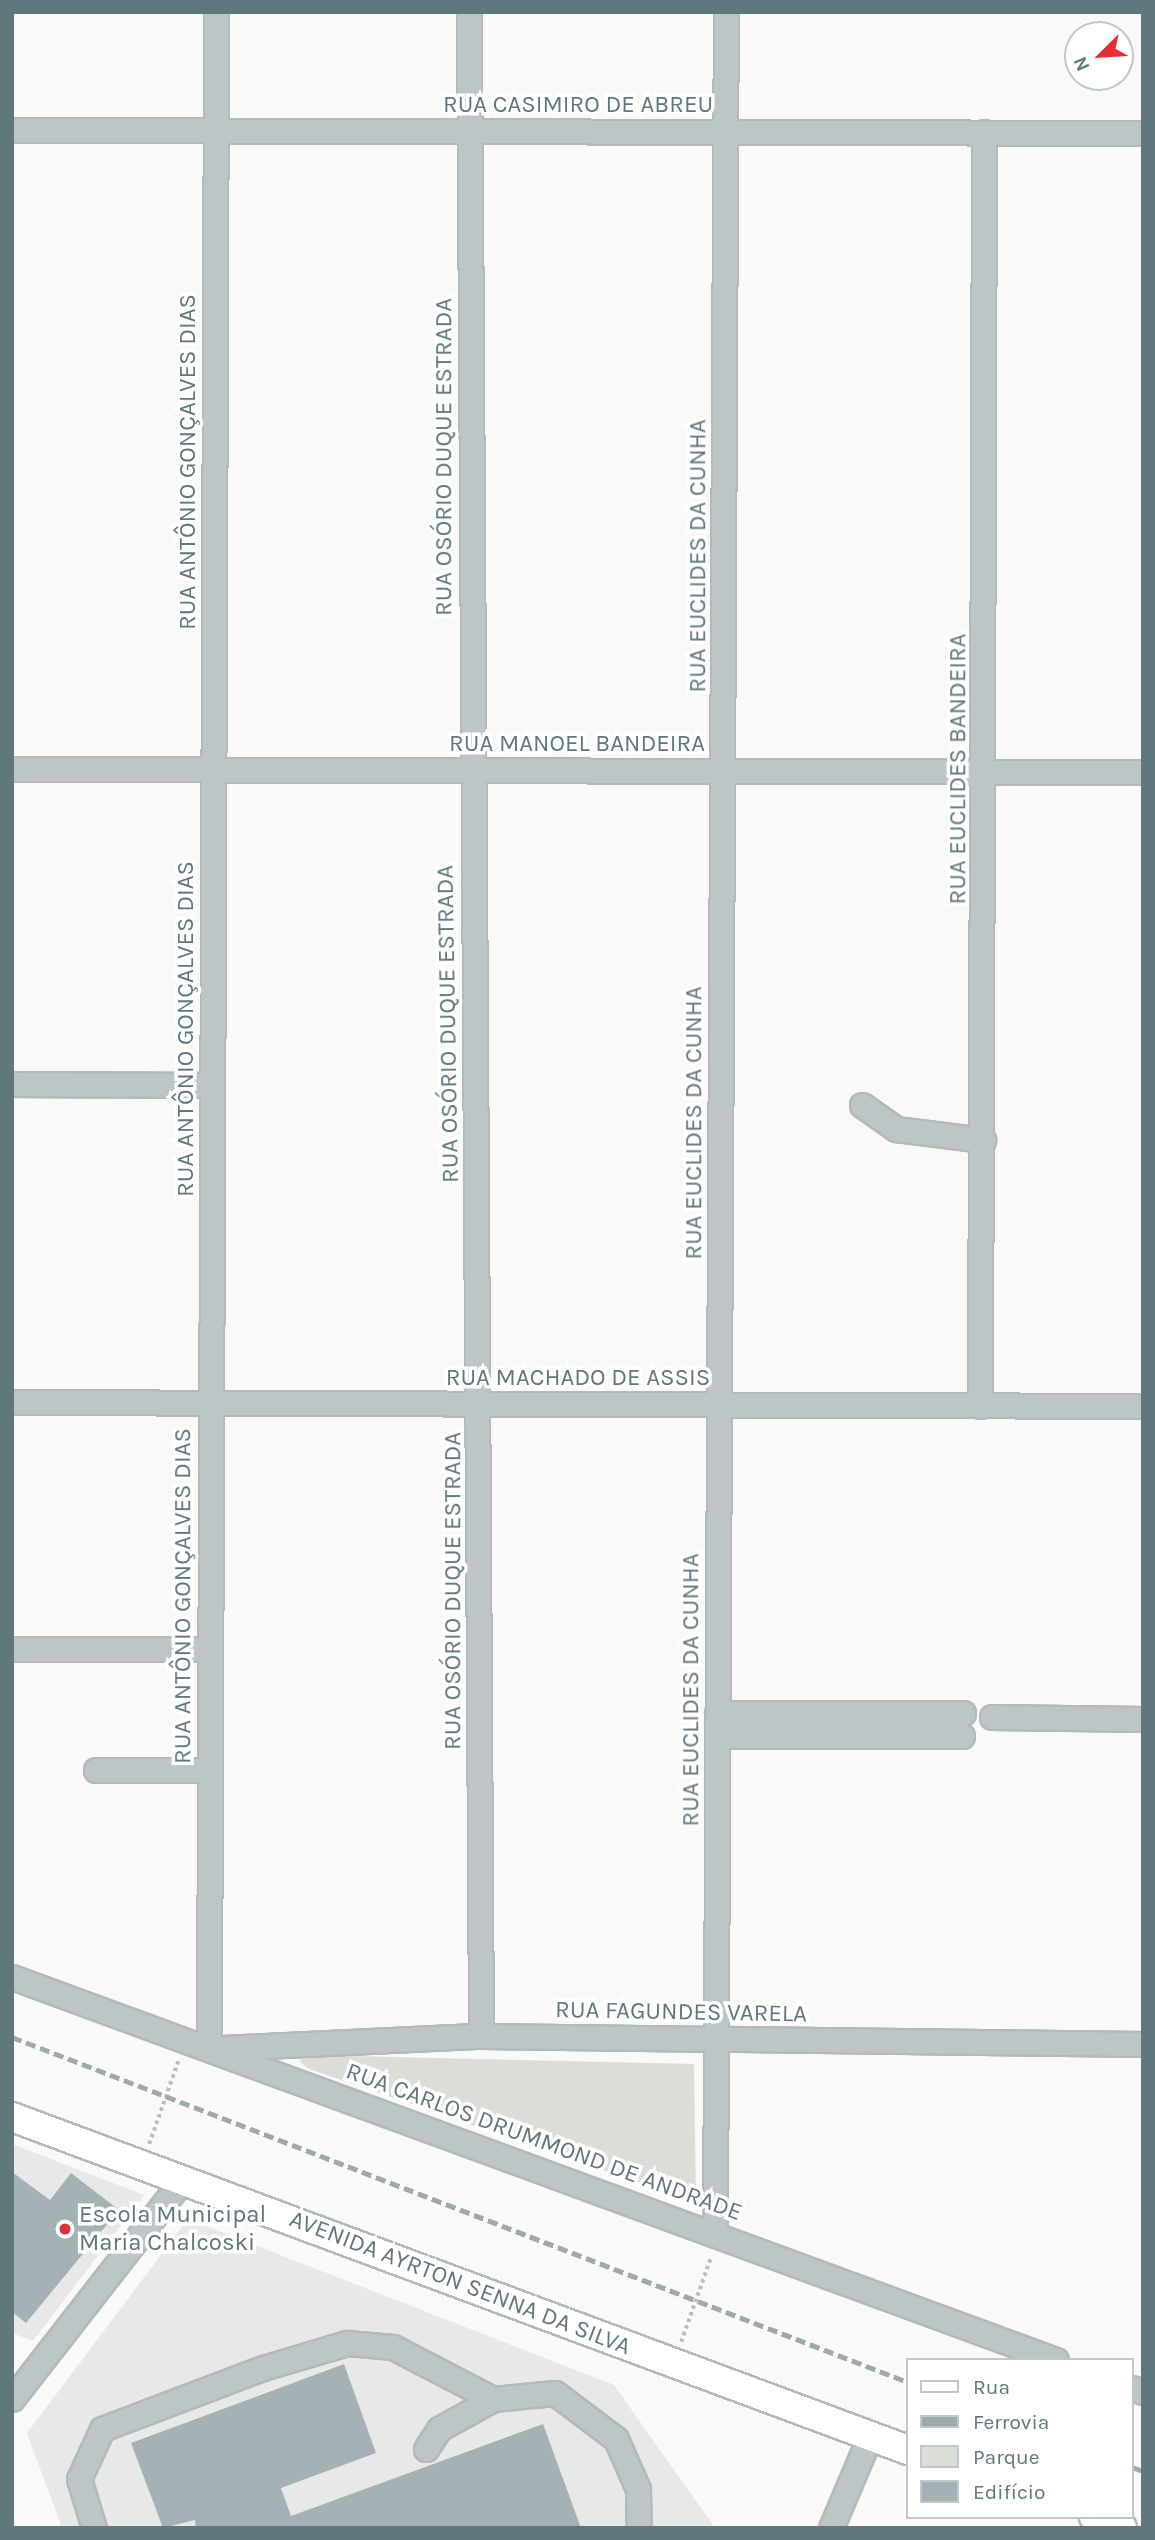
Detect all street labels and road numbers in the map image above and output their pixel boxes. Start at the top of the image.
street label: RUA CASIMIRO DE ABREU [443,91,713,119]
street label: RUA ANTÔNIO GONÇALVES DIAS [174,294,202,630]
street label: RUA OSÓRIO DUQUE ESTRADA [430,298,458,616]
street label: RUA EUCLIDES DA CUNHA [684,419,712,693]
street label: RUA EUCLIDES BANDEIRA [944,634,972,904]
street label: RUA MANOEL BANDEIRA [449,730,705,758]
street label: RUA ANTÔNIO GONÇALVES DIAS [172,861,200,1197]
street label: RUA OSÓRIO DUQUE ESTRADA [431,865,465,1183]
street label: RUA EUCLIDES DA CUNHA [680,986,708,1260]
street label: RUA MACHADO DE ASSIS [446,1364,710,1392]
street label: RUA ANTÔNIO GONÇALVES DIAS [169,1428,197,1764]
street label: RUA OSÓRIO DUQUE ESTRADA [439,1432,467,1750]
street label: RUA EUCLIDES DA CUNHA [677,1553,705,1827]
street label: RUA FAGUNDES VARELA [555,1995,807,2029]
street label: RUA CARLOS DRUMMOND DE ANDRADE [342,2057,746,2227]
street label: AVENIDA AYRTON SENNA DA SILVA [286,2205,634,2361]

